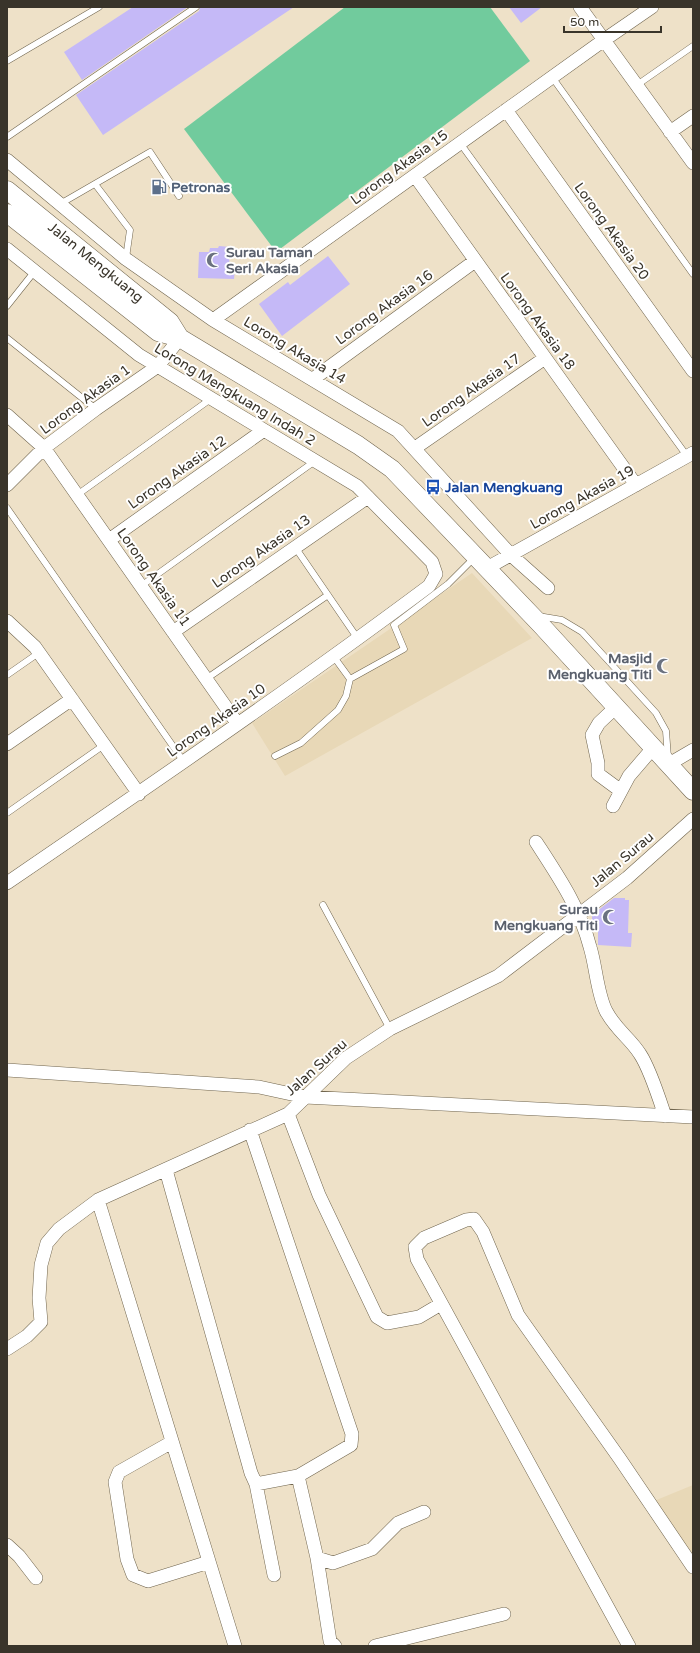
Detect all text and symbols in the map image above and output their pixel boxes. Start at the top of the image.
scale bar [564,8,661,34]
text: 50 m [570,15,599,29]
street label: Lorong Akasia 15 [347,126,451,208]
fuel station icon: Petronas [150,178,168,196]
place label: Petronas [171,179,231,196]
street label: Lorong Akasia 20 [571,179,653,283]
street label: Jalan Mengkuang [45,219,147,306]
place label: Surau Taman Seri Akasia [226,244,313,277]
mosque icon: Surau Taman Seri Akasia [205,251,223,269]
street label: Lorong Akasia 16 [332,266,436,348]
street label: Lorong Akasia 18 [497,269,579,373]
street label: Lorong Akasia 14 [241,313,349,388]
street label: Lorong Mengkuang Indah 2 [151,340,318,449]
street label: Lorong Akasia 17 [419,350,524,431]
street label: Lorong Akasia 1 [37,361,134,438]
street label: Lorong Akasia 12 [125,432,230,513]
street label: Lorong Akasia 19 [527,462,637,533]
bus stop icon: Jalan Mengkuang [424,478,442,496]
place label: Jalan Mengkuang [444,479,563,496]
street label: Lorong Akasia 13 [209,511,314,592]
street label: Lorong Akasia 11 [113,525,194,630]
place label: Masjid Mengkuang Titi [548,650,652,683]
mosque icon: Masjid Mengkuang Titi [655,657,673,675]
street label: Lorong Akasia 10 [164,680,269,761]
street label: Jalan Surau [588,828,657,891]
place label: Surau Mengkuang Titi [494,901,598,934]
mosque icon: Surau Mengkuang Titi [601,908,619,926]
street label: Jalan Surau [282,1035,350,1099]

